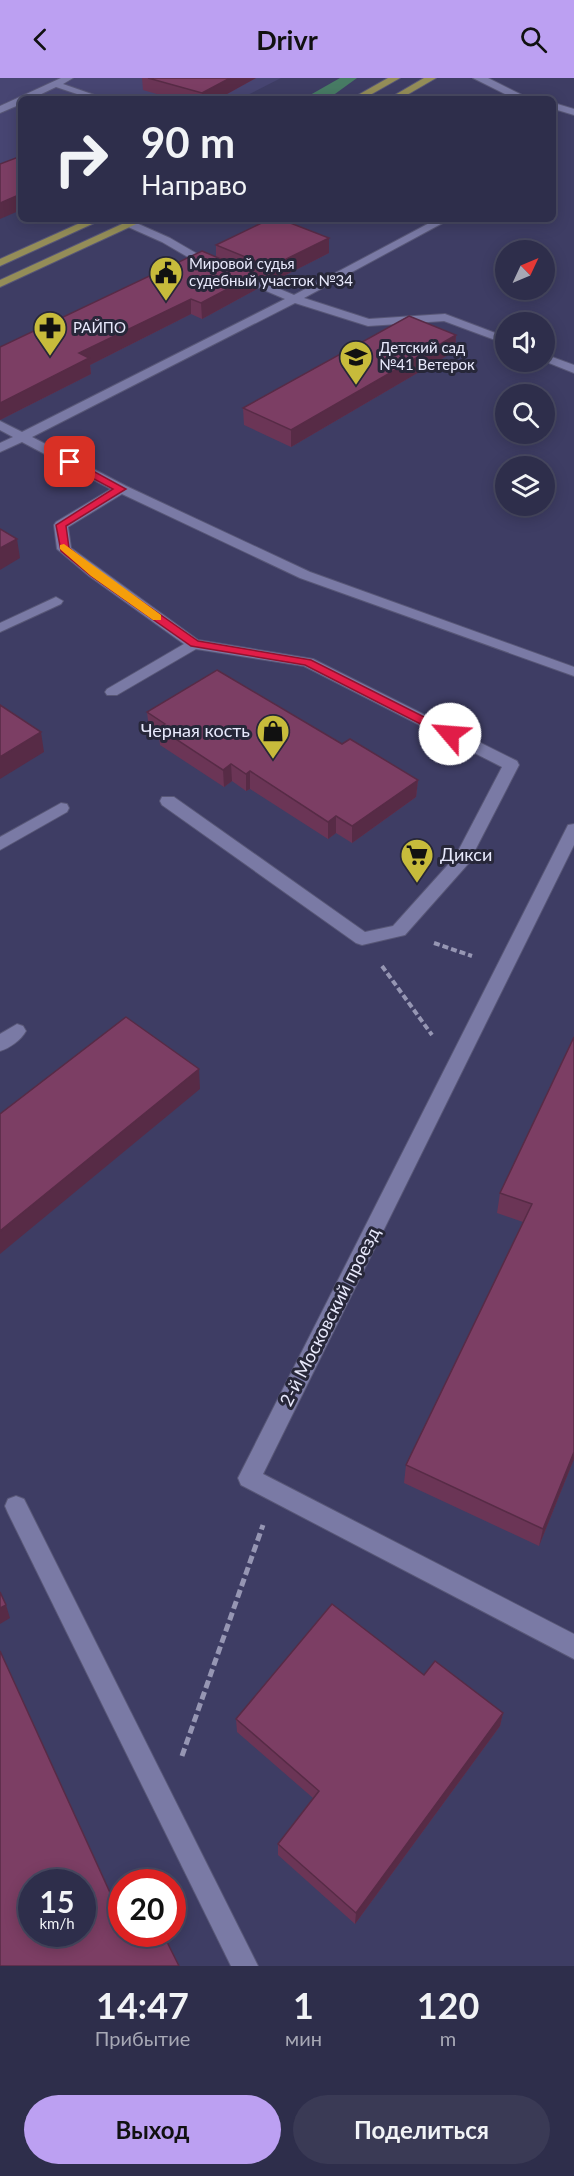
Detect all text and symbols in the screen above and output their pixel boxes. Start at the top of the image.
icon: back [24,23,57,56]
text: Drivr [256,23,318,56]
icon: search [517,23,550,56]
text: 90 m [141,117,235,167]
icon: right [42,120,120,198]
text: Направо [141,168,247,201]
north arrow [495,240,555,300]
map controls [495,240,555,516]
place label: Мировой судья судебный участок №34 [189,254,353,289]
public building icon: Мировой судья судебный участок №34 [148,255,184,302]
pharmacy icon: РАЙПО [32,310,68,357]
button: sound [495,312,555,372]
place label: РАЙПО [73,318,126,336]
place label: Детский сад №41 Ветерок [379,338,475,373]
school or university icon: Детский сад №41 Ветерок [338,339,374,386]
button: search [495,384,555,444]
pin [44,436,95,487]
icon: arrive [53,445,86,478]
button: layers [495,456,555,516]
position arrow [418,702,482,766]
shop icon: Черная кость [255,713,291,760]
place label: Черная кость [141,719,250,741]
supermarket icon: Дикси [399,837,435,884]
place label: Дикси [440,843,492,865]
street label: 2-й Московский проезд [274,1223,384,1410]
speed limit sign: 20 [108,1869,186,1947]
text: 15 [40,1883,74,1919]
text: km/h [39,1914,75,1932]
text: 14:47 [96,1983,189,2027]
text: 1 [293,1983,314,2027]
text: 120 [417,1983,479,2027]
text: Прибытие [95,2026,190,2050]
text: мин [285,2026,322,2050]
text: m [440,2026,456,2050]
button: Выход [24,2095,281,2164]
button: Поделиться [293,2095,550,2164]

